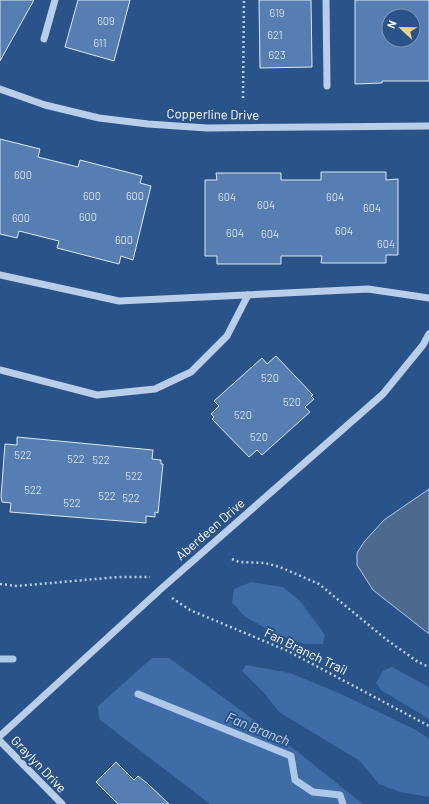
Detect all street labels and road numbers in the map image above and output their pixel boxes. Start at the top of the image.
street label: Copperline Drive [167,105,259,123]
street label: Aberdeen Drive [172,495,248,563]
street label: Fan Branch Trail [262,624,350,678]
street label: Graylyn Drive [8,732,70,796]

